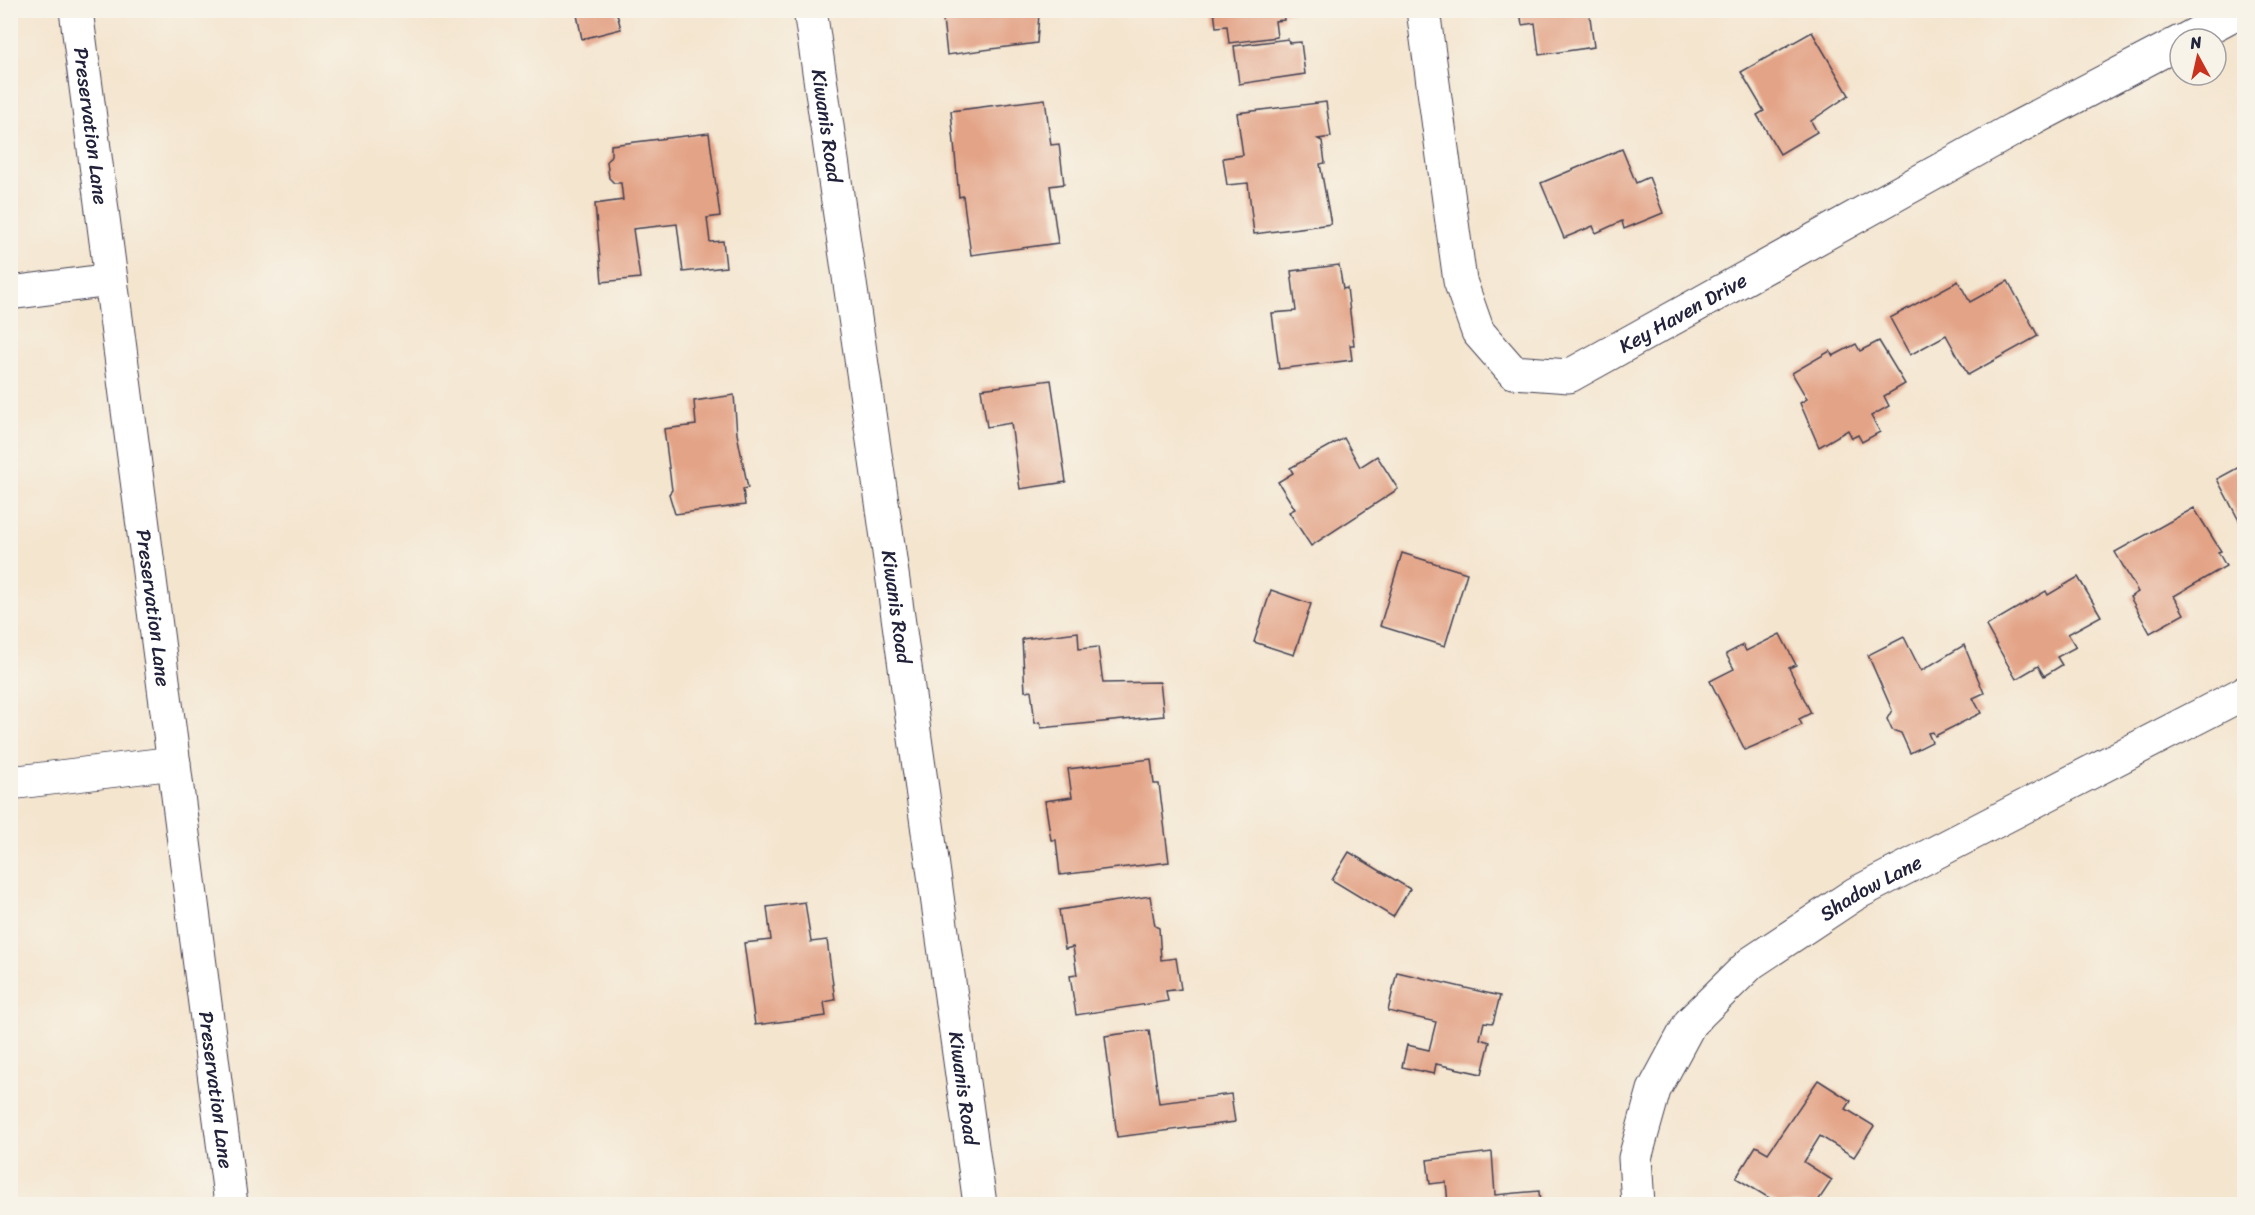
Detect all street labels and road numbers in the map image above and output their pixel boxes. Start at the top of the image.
street label: Preservation Lane [63,45,118,207]
street label: Kiwanis Road [801,67,852,186]
street label: Key Haven Drive [1612,263,1754,363]
street label: Preservation Lane [126,527,181,689]
street label: Kiwanis Road [871,548,922,667]
street label: Shadow Lane [1812,845,1929,931]
street label: Preservation Lane [188,1009,243,1171]
street label: Kiwanis Road [938,1029,989,1149]

